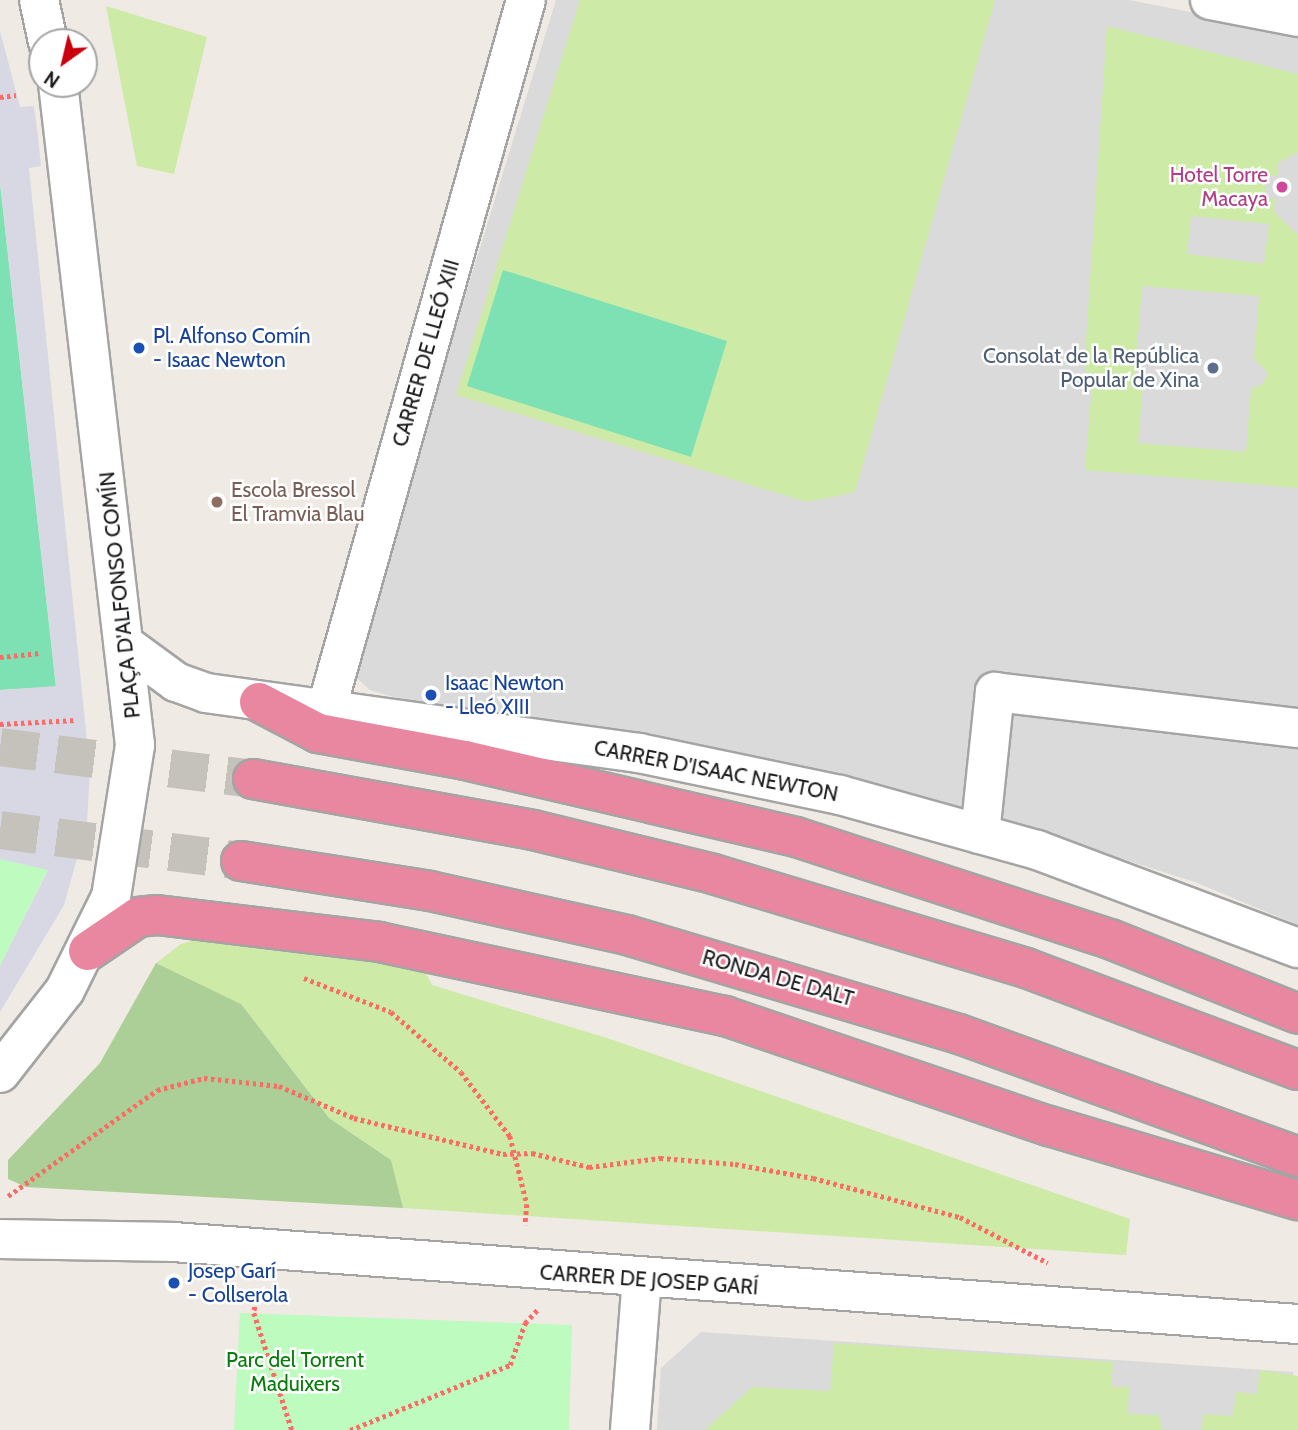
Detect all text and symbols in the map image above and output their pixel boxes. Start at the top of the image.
north arrow [28,28,98,98]
text: N [40,66,64,92]
place label: Hotel Torre Macaya [1170,162,1268,212]
marker: Hotel Torre Macaya [1274,179,1290,195]
street label: CARRER DE LLEÓ XIII [387,256,465,450]
place label: Pl. Alfonso Comín - Isaac Newton [153,323,310,373]
marker: Pl. Alfonso Comín - Isaac Newton [131,340,147,356]
place label: Consolat de la República Popular de Xina [983,343,1199,393]
marker: Consolat de la República Popular de Xina [1205,360,1221,376]
street label: PLAÇA D'ALFONSO COMÍN [95,470,145,720]
place label: Escola Bressol El Tramvia Blau [231,477,364,527]
marker: Escola Bressol El Tramvia Blau [209,494,225,510]
place label: Isaac Newton - Lleó XIII [445,670,564,720]
marker: Isaac Newton - Lleó XIII [423,687,439,703]
street label: CARRER D'ISAAC NEWTON [592,735,840,807]
street label: RONDA DE DALT [699,944,857,1012]
place label: Josep Garí - Collserola [188,1258,288,1308]
street label: CARRER DE JOSEP GARÍ [539,1260,759,1300]
marker: Josep Garí - Collserola [166,1275,182,1291]
park label: Parc del Torrent Maduixers [226,1347,364,1397]

